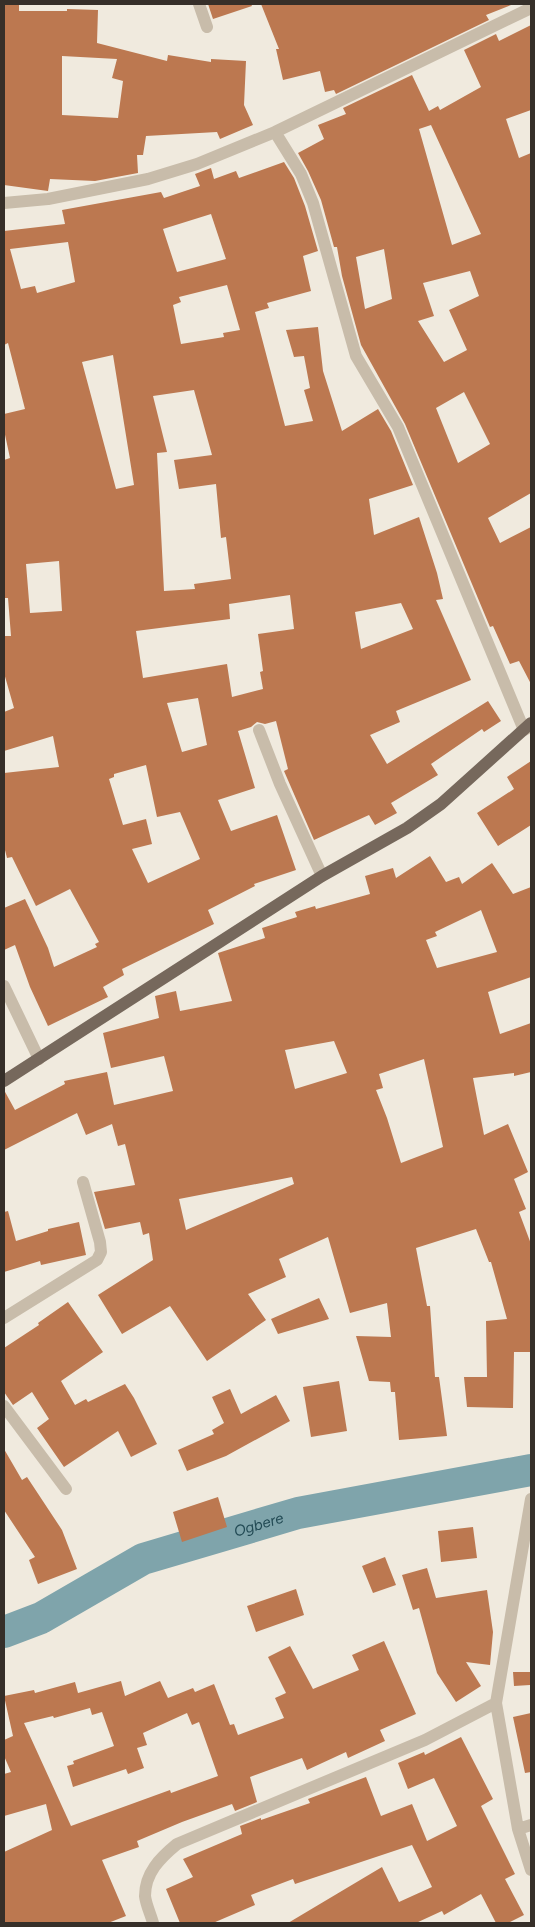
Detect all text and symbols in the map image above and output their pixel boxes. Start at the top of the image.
water label: Ogbere [232,1509,286,1541]

